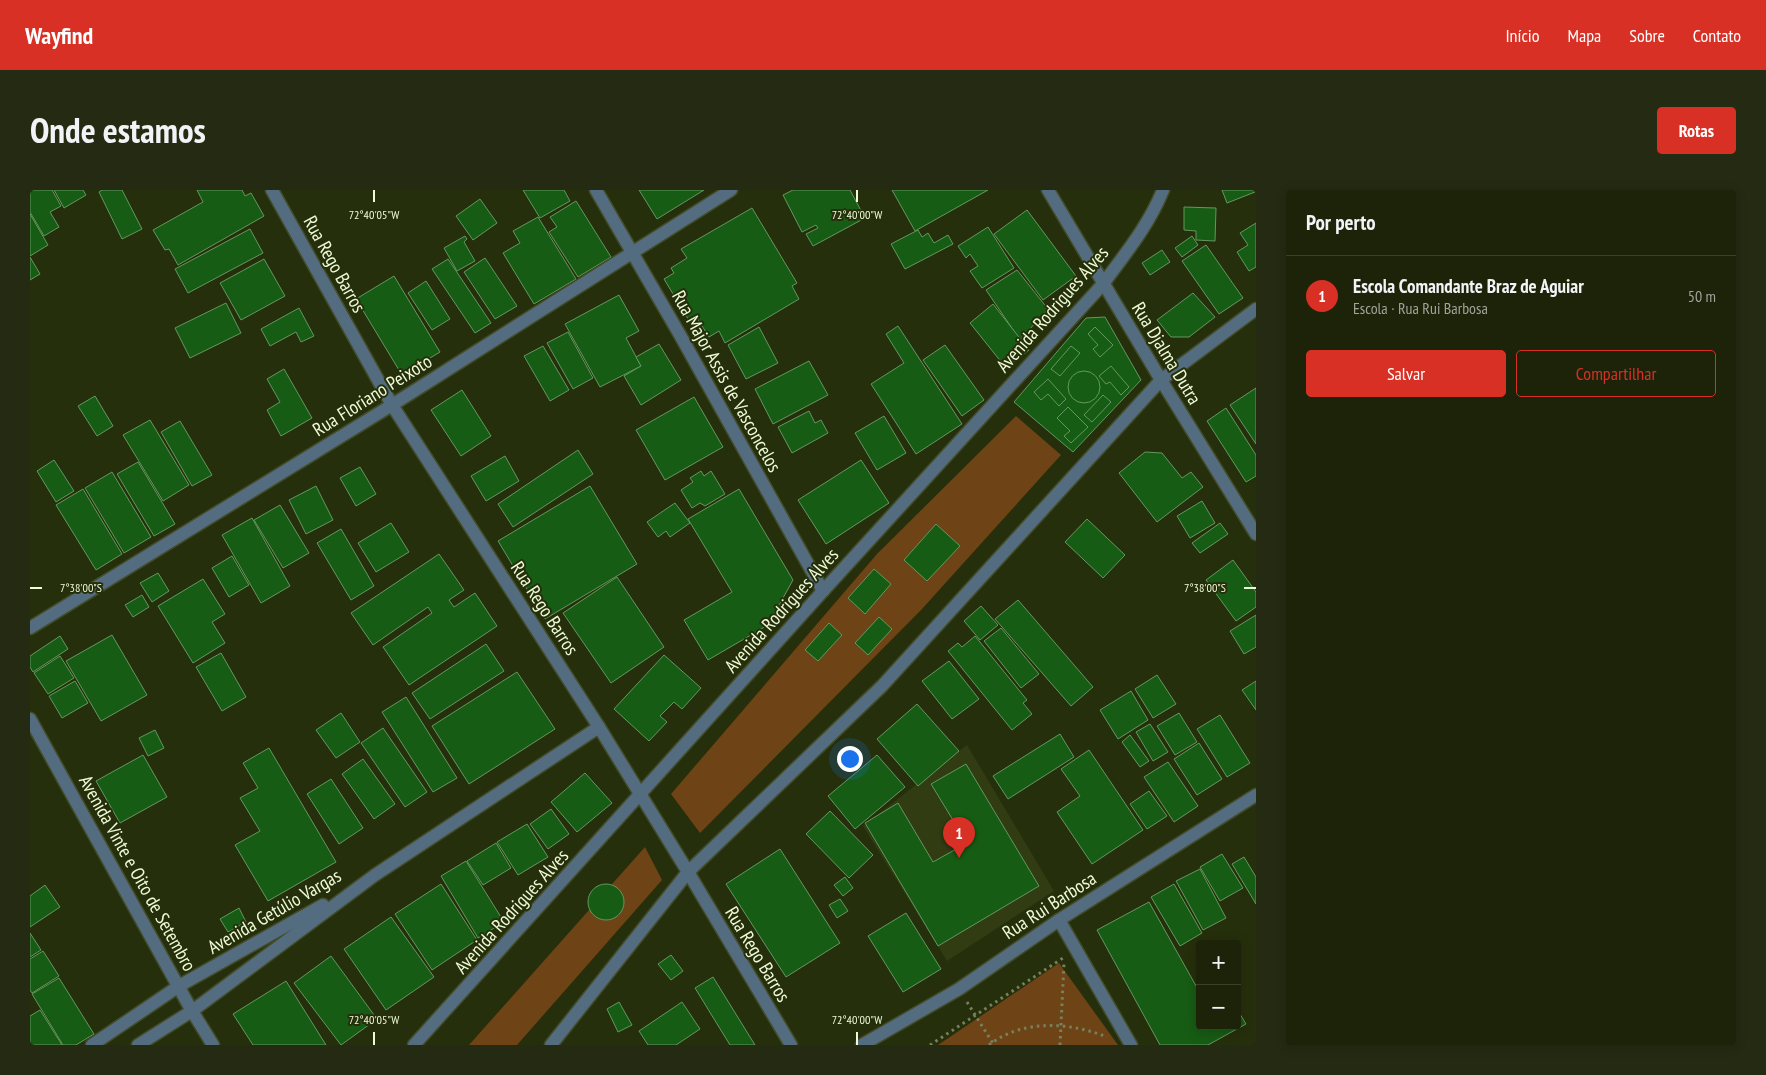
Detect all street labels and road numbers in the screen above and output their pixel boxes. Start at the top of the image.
street label: Rua Rego Barros [299,211,371,317]
street label: Avenida Rodrigues Alves [991,241,1113,377]
street label: Rua Major Assis de Vasconcelos [667,286,787,476]
street label: Rua Djalma Dutra [1127,297,1207,409]
street label: Rua Floriano Peixoto [308,349,436,441]
street label: Avenida Rodrigues Alves [719,543,843,677]
street label: Rua Rego Barros [506,557,584,659]
street label: Avenida Vinte e Oito de Setembro [74,771,202,975]
street label: Avenida Rodrigues Alves [449,844,573,978]
street label: Avenida Getúlio Vargas [203,863,345,959]
street label: Rua Rui Barbosa [998,866,1100,944]
street label: Rua Rego Barros [720,902,796,1006]

